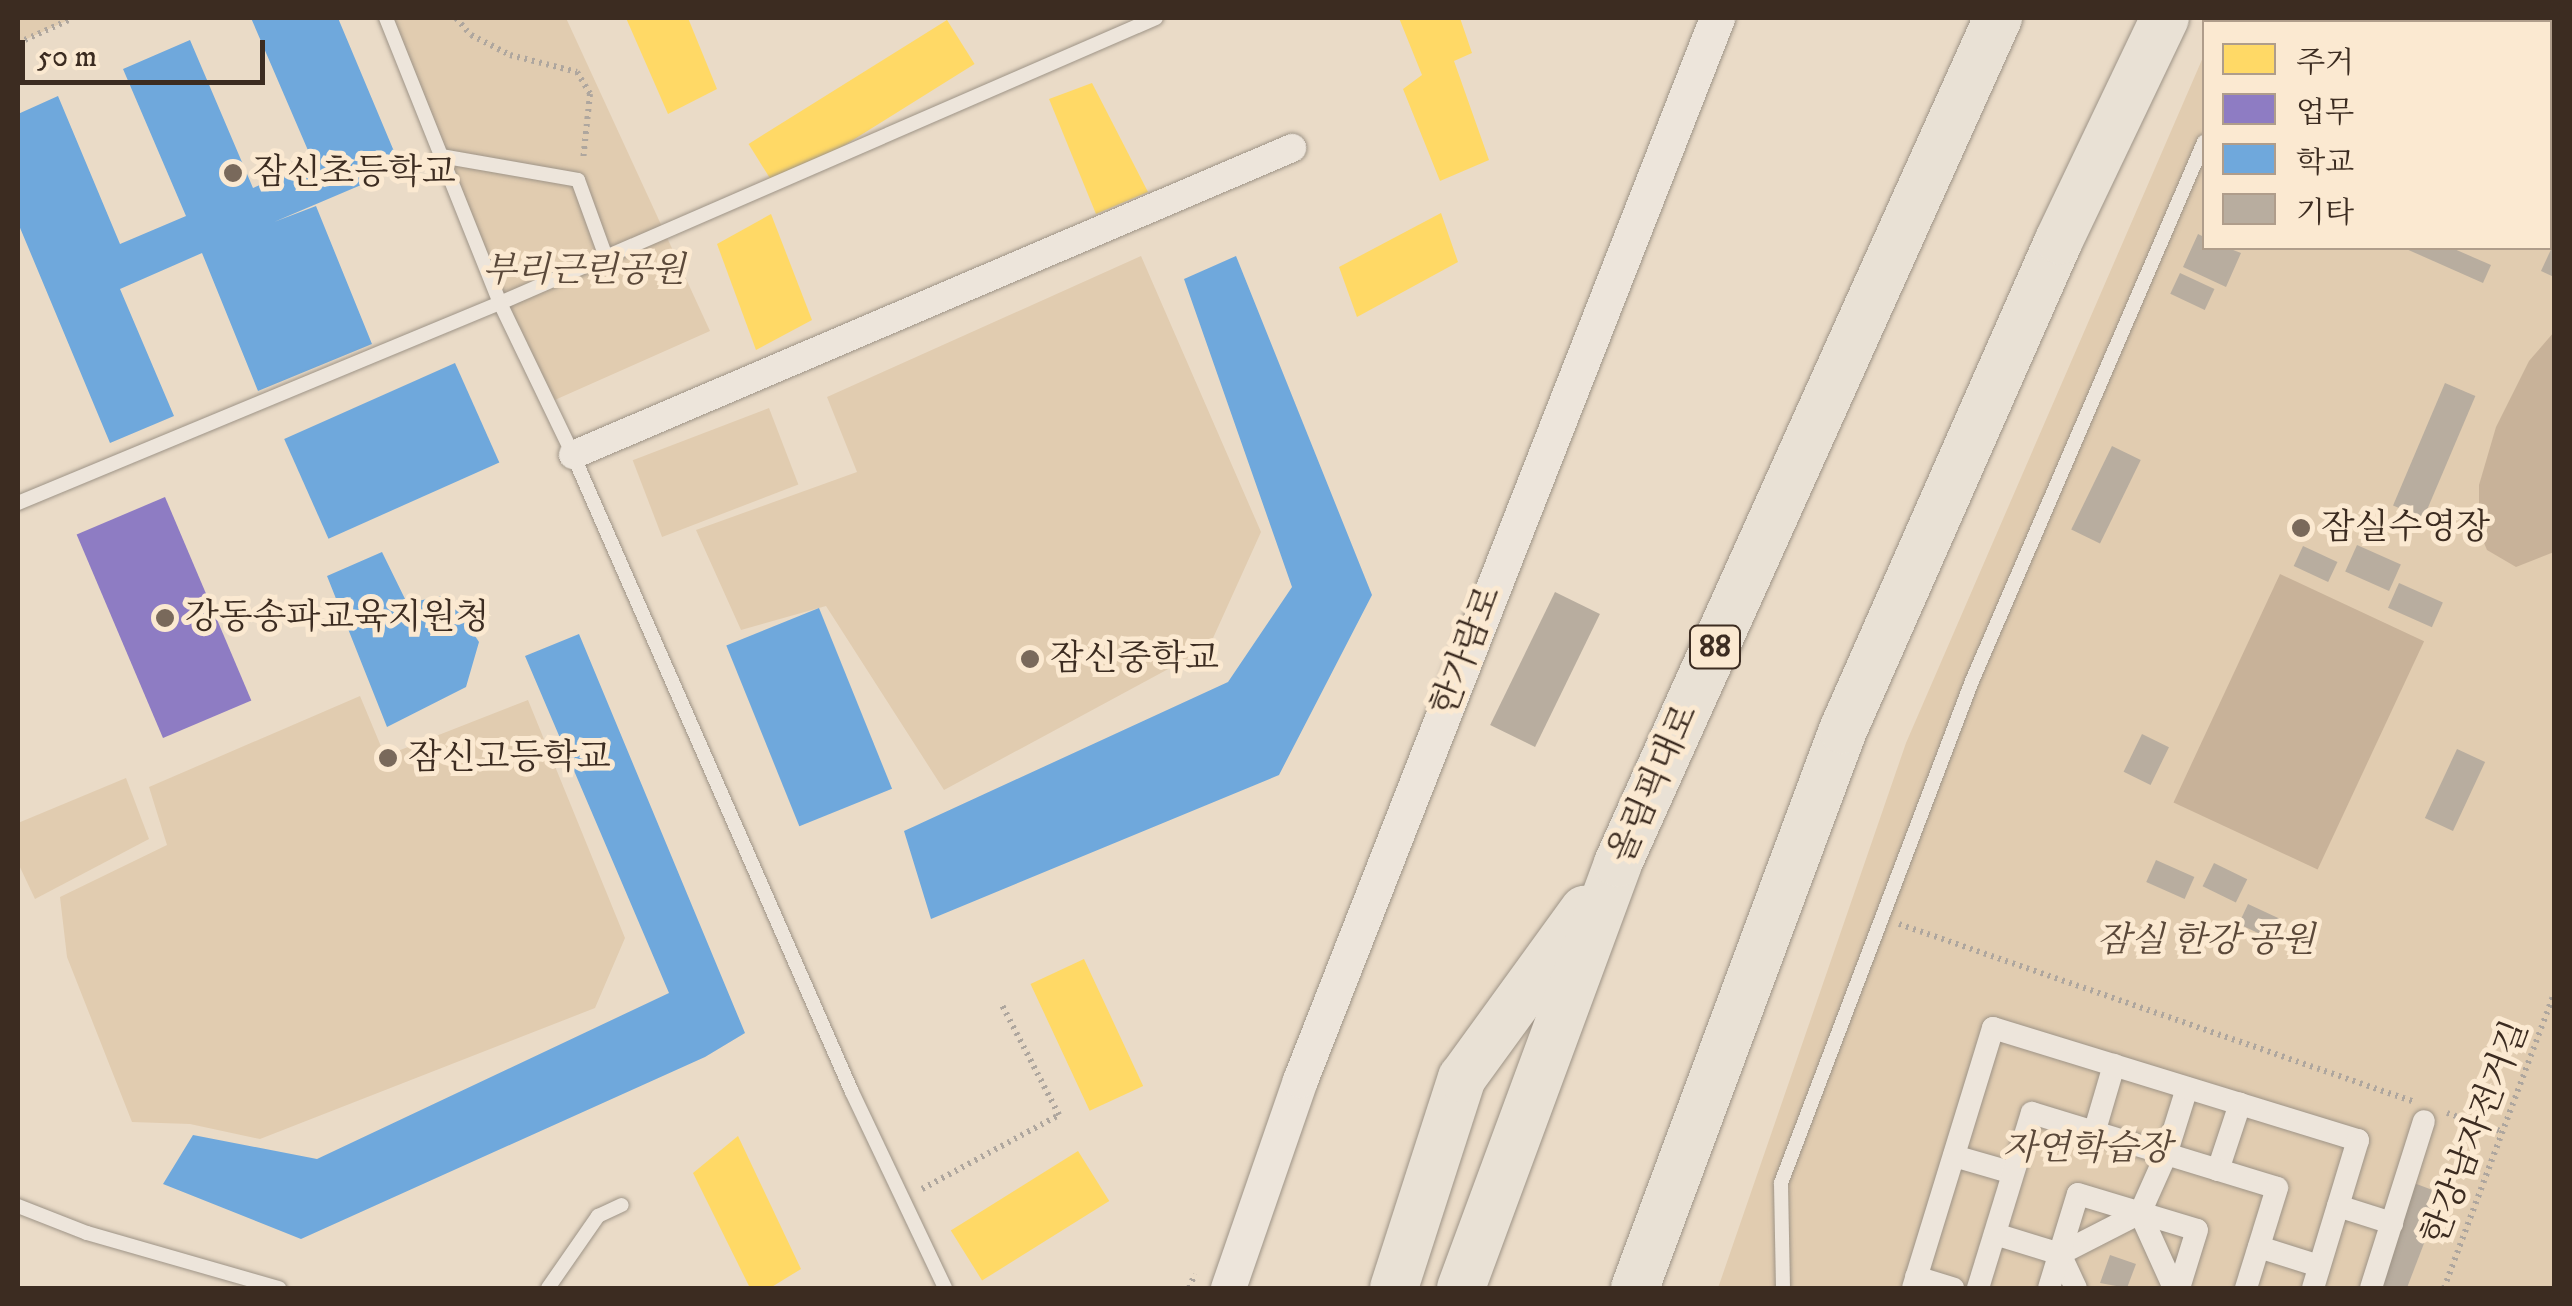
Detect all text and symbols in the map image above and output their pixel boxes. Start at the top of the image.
scale bar [25,20,270,82]
legend [2202,20,2552,250]
text: 50 m [37,39,97,76]
text: 주거 [2296,45,2354,82]
text: 업무 [2296,95,2354,132]
text: 학교 [2296,145,2354,182]
place label: 잠신초등학교 [253,152,456,194]
marker: 잠신초등학교 [222,162,244,184]
text: 기타 [2296,195,2354,232]
park label: 부리근린공원 [483,250,685,292]
place label: 잠실수영장 [2321,507,2490,549]
marker: 잠실수영장 [2290,517,2312,539]
street label: 한가람로 [1423,580,1511,722]
place label: 강동송파교육지원청 [185,597,489,639]
marker: 강동송파교육지원청 [154,607,176,629]
road number: 88 [1688,620,1742,674]
place label: 잠신중학교 [1050,638,1219,680]
marker: 잠신중학교 [1019,648,1041,670]
street label: 올림픽대로 [1600,698,1708,870]
place label: 잠신고등학교 [408,737,611,779]
marker: 잠신고등학교 [377,747,399,769]
park label: 잠실 한강 공원 [2097,920,2315,962]
street label: 한강남자전거길 [2414,1015,2538,1251]
park label: 자연학습장 [2002,1128,2172,1170]

